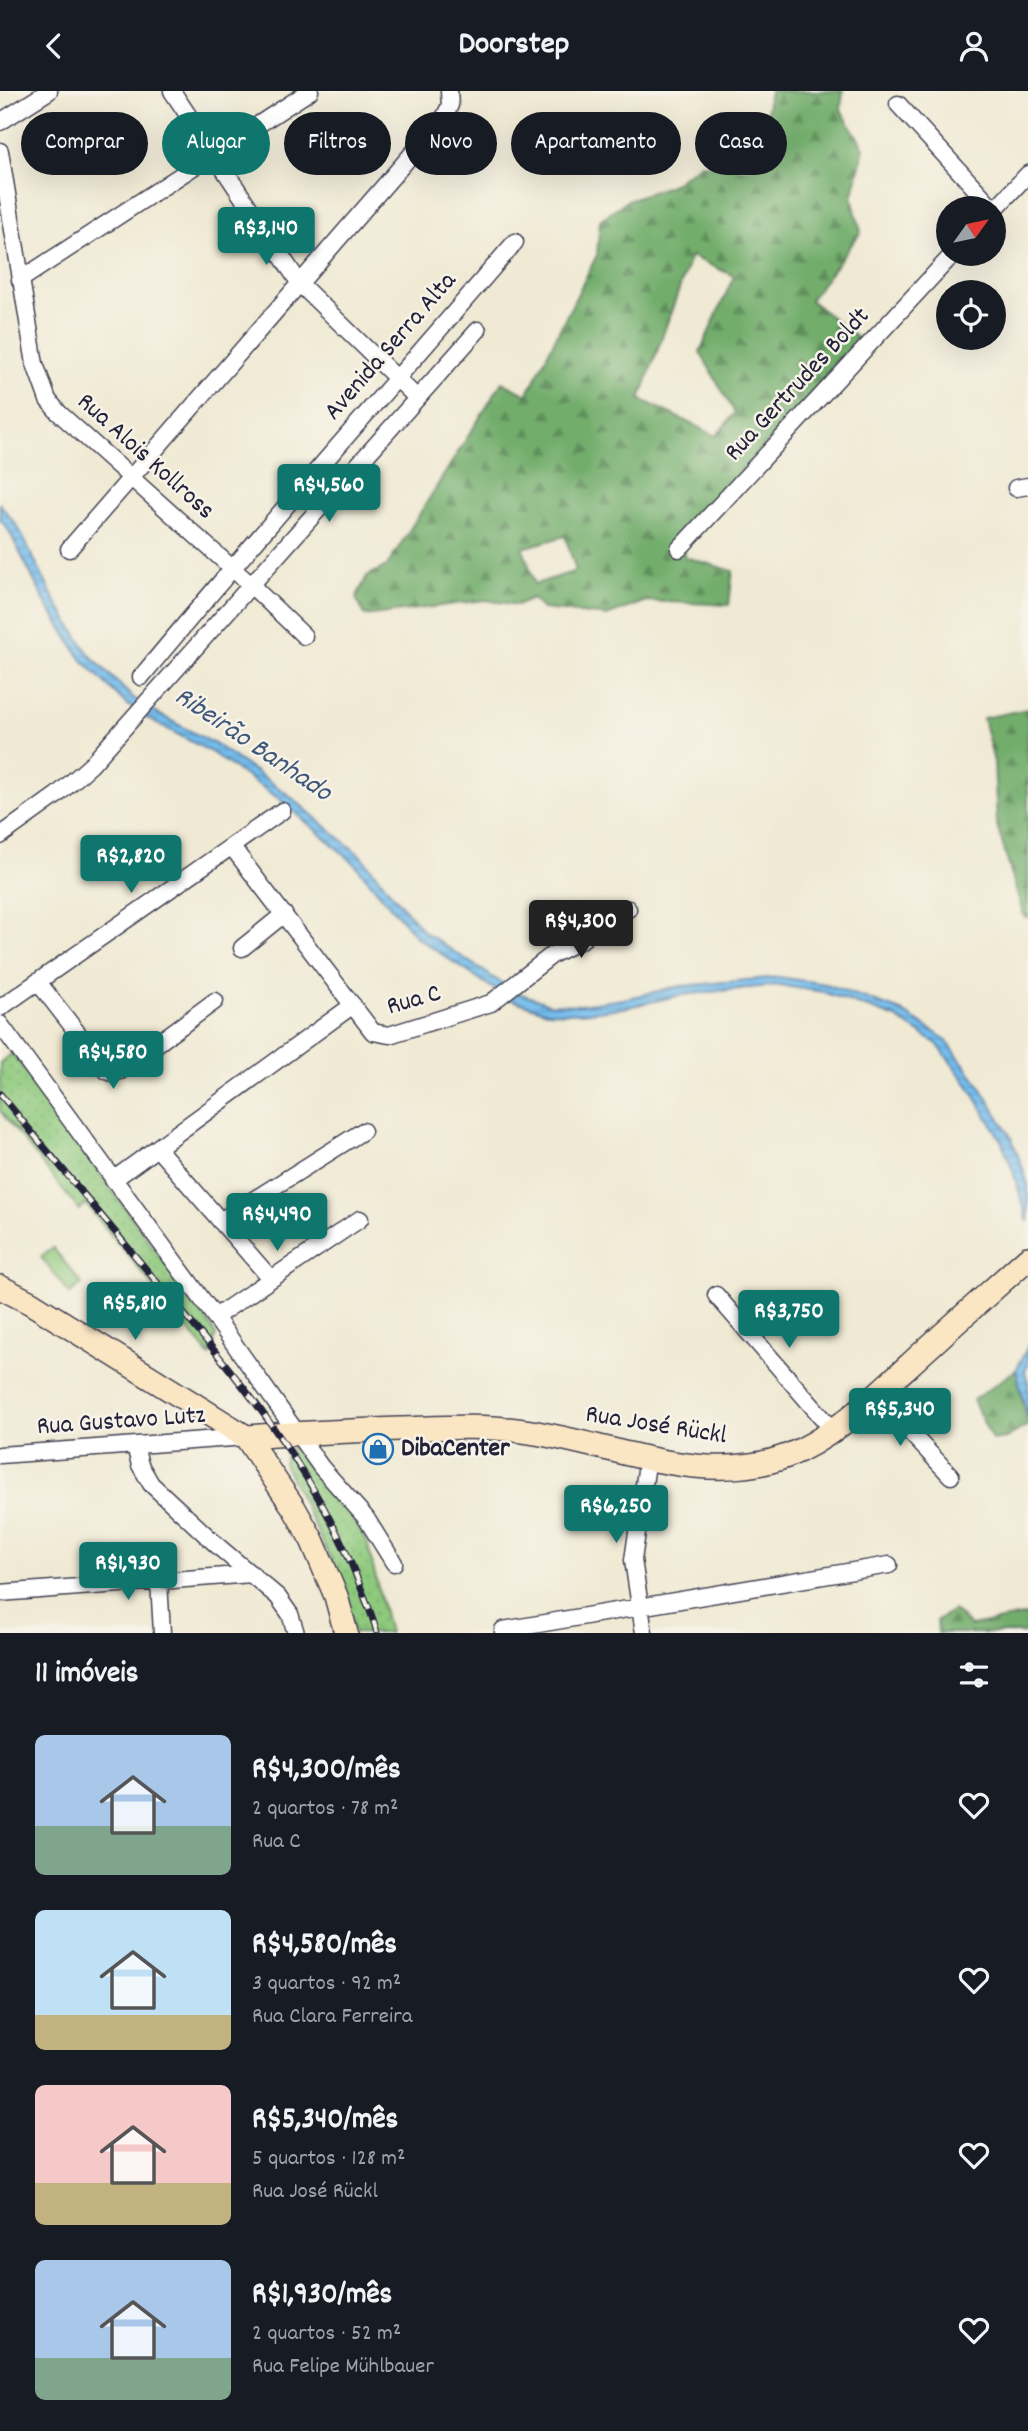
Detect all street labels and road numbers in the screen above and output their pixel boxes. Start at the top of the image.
street label: Avenida Serra Alta [316,264,467,429]
street label: Rua Gertrudes Boldt [717,299,880,470]
street label: Rua Alois Kollross [68,385,222,529]
street label: Rua C [383,976,446,1026]
street label: Rua José Rückl [583,1397,729,1455]
street label: Rua Gustavo Lutz [36,1398,207,1446]

